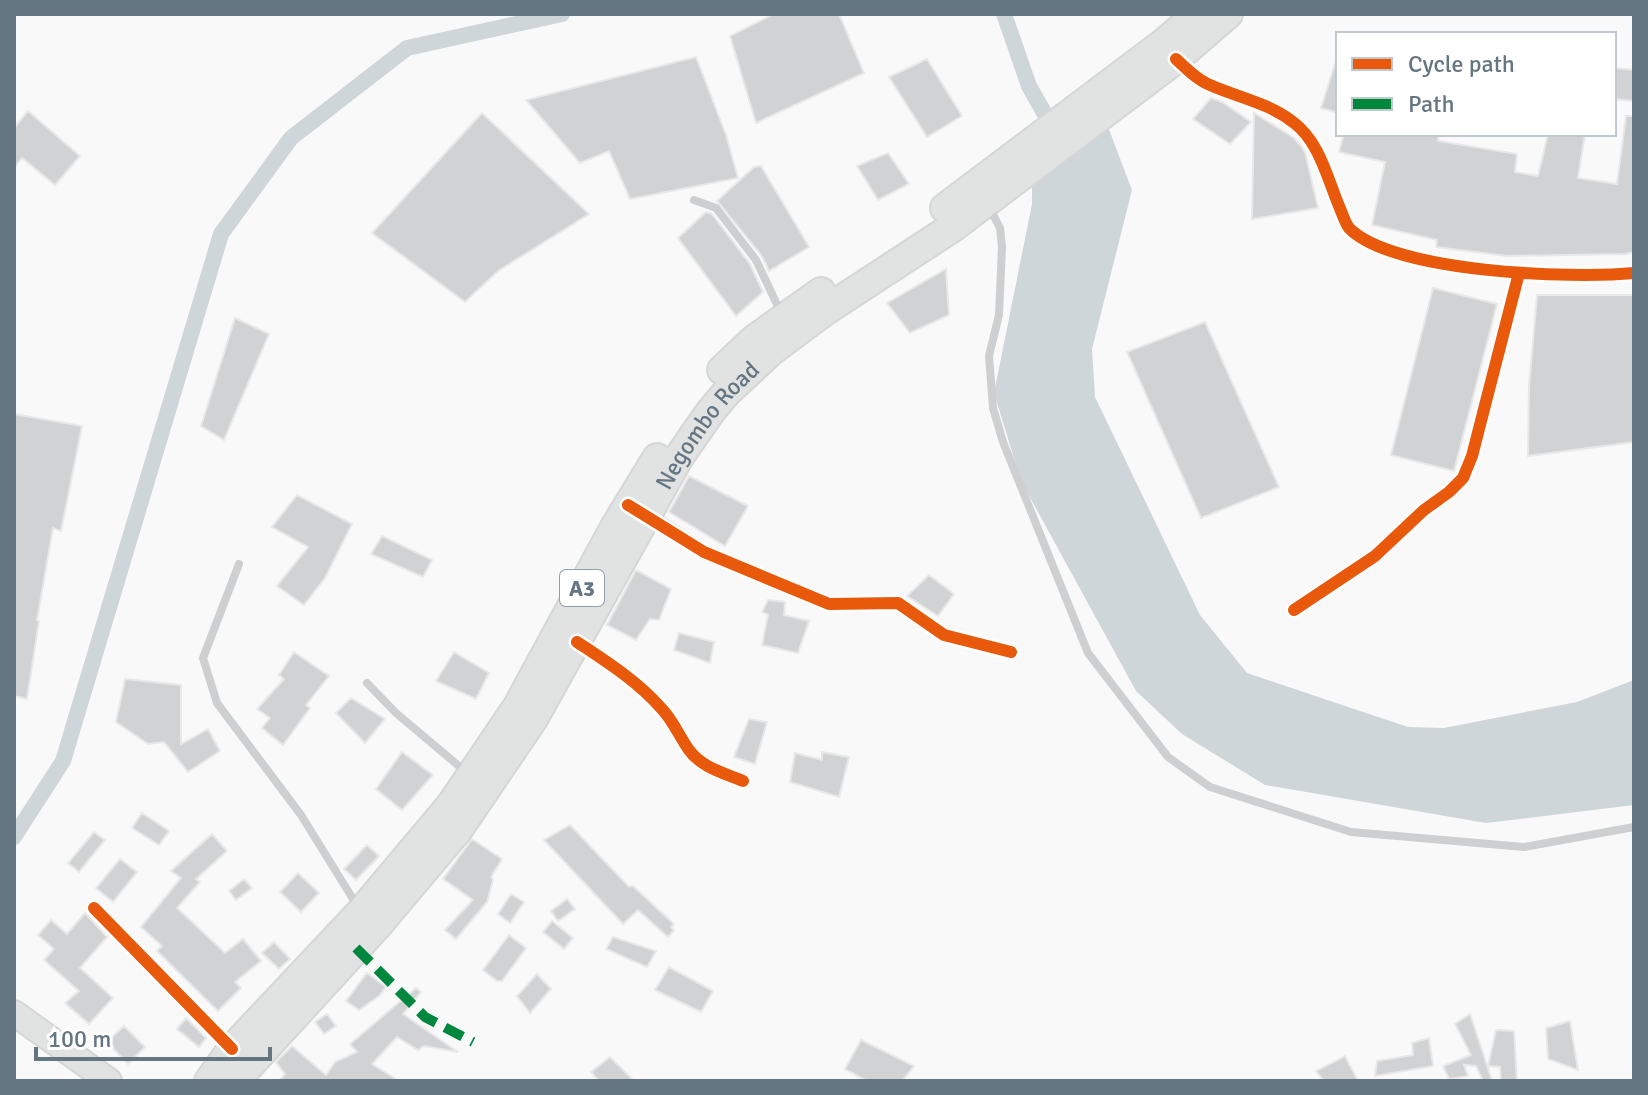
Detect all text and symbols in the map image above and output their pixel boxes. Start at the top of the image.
legend [1336,32,1616,136]
text: Cycle path [1408,49,1515,79]
text: Path [1408,89,1454,119]
street label: Negombo Road [649,355,766,495]
road number: A3 [560,570,604,606]
scale bar [36,1011,270,1061]
text: 100 m [48,1024,111,1054]

